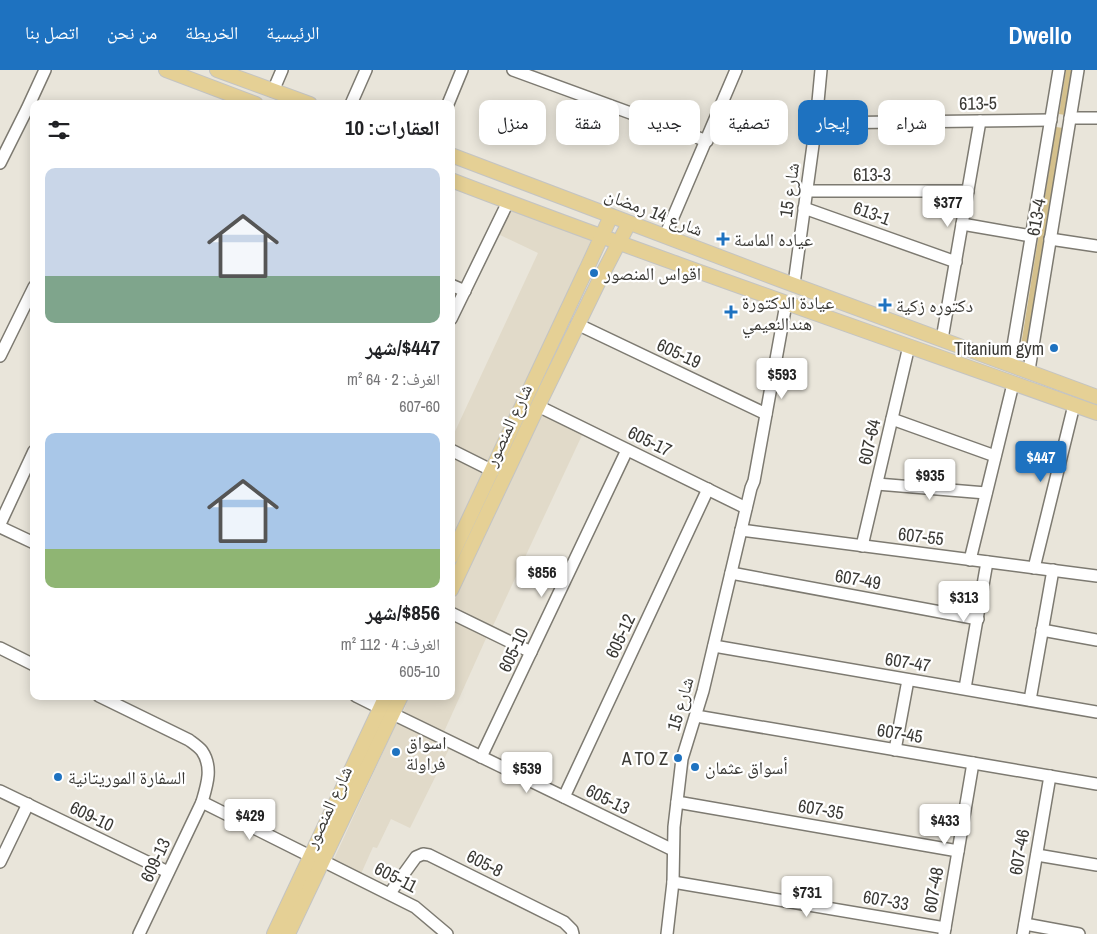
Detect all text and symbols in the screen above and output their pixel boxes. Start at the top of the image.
text: Dwello [1009,19,1072,51]
text: اتصل بنا [25,20,79,45]
text: من نحن [107,20,157,45]
text: الخريطة [185,20,238,45]
text: الرئيسية [266,20,320,45]
street label: 613-5 [959,90,997,116]
chip: منزل [479,100,546,145]
chip: شقة [556,100,619,145]
chip: جديد [629,100,700,145]
chip: تصفية [710,100,788,145]
chip: إيجار [798,100,868,145]
chip: شراء [878,100,945,145]
text: العقارات: 10 [345,113,440,142]
icon: filters [45,116,73,144]
street label: شارع 15 [773,161,805,219]
street label: 613-3 [853,162,891,187]
street label: شارع 14 رمضان [601,182,707,242]
pin: $377 [918,186,978,228]
text: $377 [933,191,963,213]
street label: 613-1 [850,195,895,231]
street label: 613-4 [1020,196,1052,238]
icon: home [198,201,288,291]
place label: عياده الماسة [734,227,813,252]
marker: عياده الماسة [716,232,730,246]
place label: اقواس المنصور [603,261,701,286]
marker: اقواس المنصور [588,267,600,279]
place label: عيادة الدكتورة هندالنعيمي [742,290,834,338]
place label: دكتوره زكية [896,293,973,318]
marker: دكتوره زكية [878,298,892,312]
marker: عيادة الدكتورة هندالنعيمي [724,305,738,319]
street label: 605-19 [653,332,705,374]
text: $447/شهر [366,333,440,362]
place label: Titanium gym [954,336,1044,361]
marker: Titanium gym [1048,342,1060,354]
pin: $593 [752,358,812,400]
text: $593 [767,363,797,385]
text: الغرف: 2 · 64 m² [347,368,440,390]
street label: شارع المنصور [478,380,538,471]
text: 607-60 [399,395,440,417]
street label: 607-64 [852,417,886,467]
street label: 605-17 [624,420,676,462]
pin: $447 [1011,440,1071,483]
text: $447 [1026,446,1056,468]
pin: $935 [900,458,960,501]
text: $935 [915,464,945,486]
icon: home [198,466,288,556]
street label: 607-55 [897,521,945,551]
pin: $856 [512,556,572,598]
text: $856 [527,561,557,583]
street label: 607-49 [833,563,883,595]
pin: $313 [934,580,994,623]
text: $313 [949,586,979,608]
text: $856/شهر [366,598,440,627]
street label: 605-12 [599,610,641,662]
street label: 605-10 [492,624,534,676]
text: الغرف: 4 · 112 m² [341,633,440,655]
street label: 607-47 [883,646,933,678]
text: 605-10 [399,660,440,682]
street label: شارع 15 [660,674,700,734]
street label: 607-45 [875,717,925,749]
place label: اسواق فراولة [406,730,446,776]
marker: اسواق فراولة [390,746,402,758]
place label: A TO Z [621,746,668,771]
pin: $539 [497,752,557,794]
marker: A TO Z [672,752,684,764]
place label: أسواق عثمان [705,755,788,780]
text: $539 [512,757,542,779]
marker: أسواق عثمان [689,761,701,773]
street label: شارع المنصور [298,762,358,853]
place label: السفارة الموريتانية [68,765,186,790]
marker: السفارة الموريتانية [52,771,64,783]
street label: 605-13 [582,778,634,820]
street label: 607-35 [796,793,846,825]
street label: 609-10 [66,795,118,837]
pin: $429 [220,798,280,841]
text: $429 [235,804,265,826]
pin: $433 [915,804,975,846]
text: $433 [930,809,960,831]
street label: 607-46 [1003,827,1035,877]
street label: 609-13 [134,834,176,886]
street label: 605-8 [463,843,507,883]
street label: 605-11 [370,856,422,899]
street label: 607-48 [917,865,949,915]
pin: $731 [777,876,837,918]
text: $731 [792,881,822,903]
street label: 607-33 [861,884,911,916]

